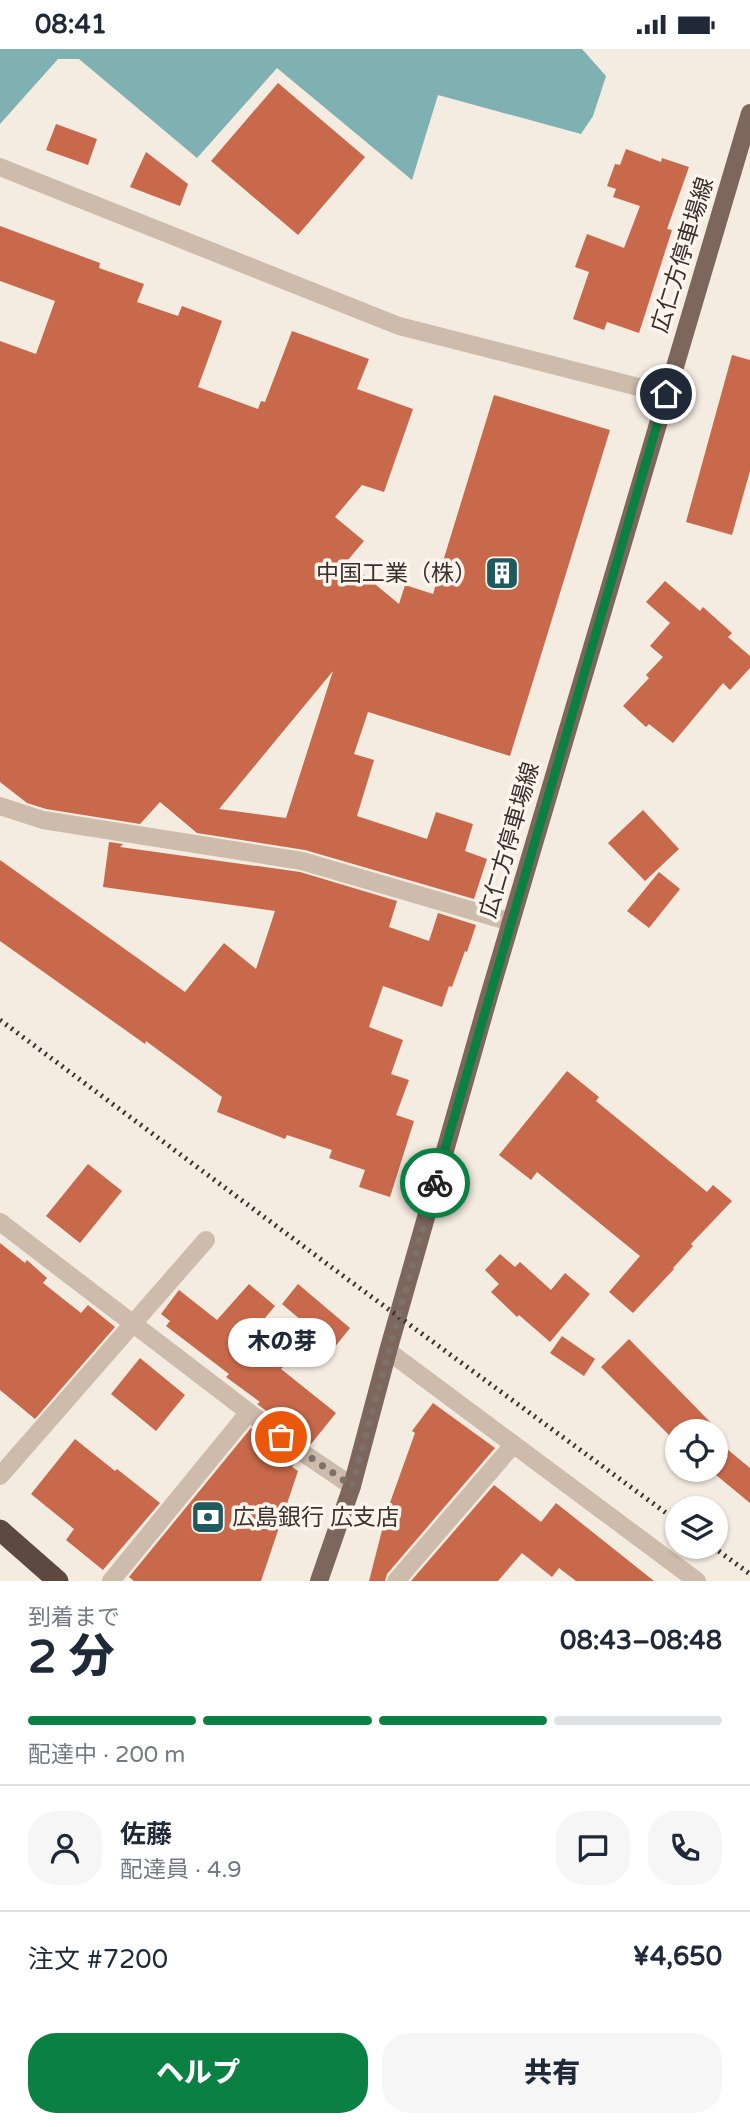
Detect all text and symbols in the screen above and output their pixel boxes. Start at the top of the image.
text: 08:41 [35,9,107,40]
street label: 広仁方停車場線 [646,174,720,336]
pin [636,364,696,424]
icon: home [647,375,685,413]
building icon: 中国工業（株） [483,554,521,592]
place label: 中国工業（株） [316,560,477,588]
street label: 広仁方停車場線 [474,759,546,922]
courier [400,1148,470,1218]
icon: bike [416,1164,454,1202]
callout: 木の芽 [227,1318,335,1367]
text: 木の芽 [248,1328,317,1356]
pin [251,1407,311,1467]
icon: bag [262,1418,300,1456]
map controls [665,1419,728,1559]
button: locate [665,1419,728,1482]
button: layers [665,1496,728,1559]
bank icon: 広島銀行 広支店 [189,1498,227,1536]
place label: 広島銀行 広支店 [232,1504,399,1532]
text: 到着まで [28,1604,120,1632]
text: 08:43–08:48 [560,1625,722,1656]
text: 2 分 [28,1630,115,1685]
text: 配達中 · 200 m [28,1741,185,1769]
button: person [28,1811,102,1885]
button: chat [556,1811,630,1885]
button: phone [648,1811,722,1885]
text: 佐藤 [120,1819,172,1850]
text: 配達員 · 4.9 [120,1856,242,1884]
text: ¥4,650 [633,1941,722,1972]
text: 注文 #7200 [28,1944,168,1975]
button: ヘルプ [28,2033,368,2113]
button: 共有 [382,2033,722,2113]

